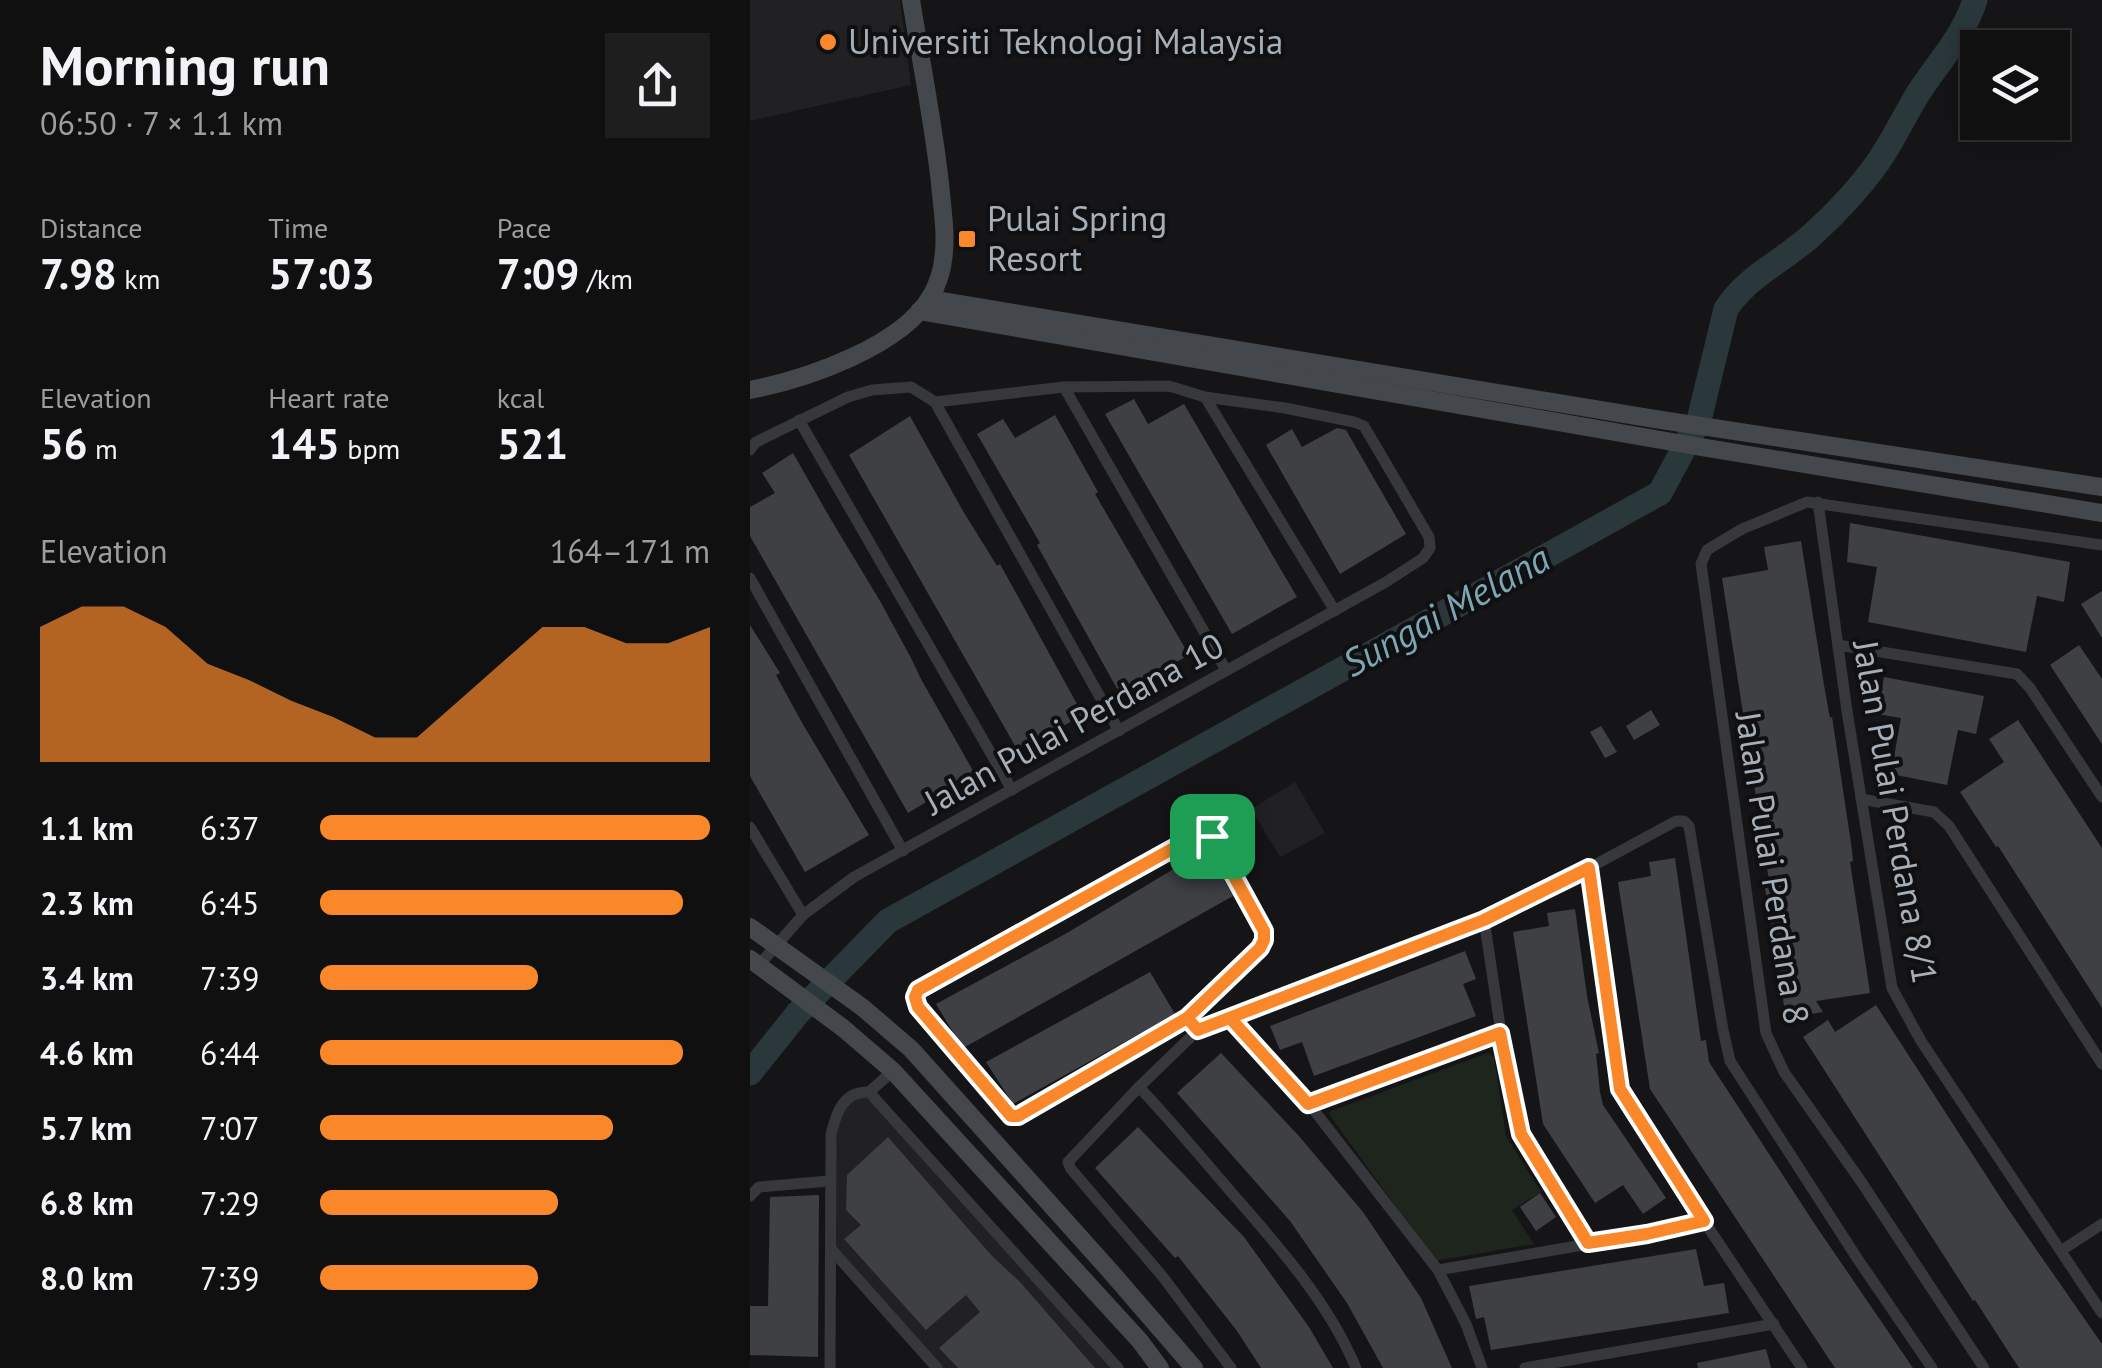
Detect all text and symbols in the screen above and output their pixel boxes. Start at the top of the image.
place label: Universiti Teknologi Malaysia [848,18,1283,64]
text: Morning run [40,29,330,100]
map controls [1960,30,2070,140]
button: layers [1960,30,2070,140]
marker: Universiti Teknologi Malaysia [817,31,839,53]
button: share [605,33,710,138]
text: 06:50 · 7 × 1.1 km [40,102,283,144]
place label: Pulai Spring Resort [987,195,1167,281]
text: Distance [40,209,143,246]
text: Time [268,209,328,246]
text: Pace [497,209,551,246]
marker: Pulai Spring Resort [956,228,978,250]
text: 7.98 [40,246,117,301]
text: 57:03 [268,246,375,301]
text: 7:09 [497,246,579,301]
text: km [117,260,160,297]
text: /km [579,260,633,297]
text: Elevation [40,379,152,416]
text: Heart rate [268,379,389,416]
text: kcal [497,379,544,416]
text: 56 [40,416,88,471]
text: 145 [268,416,340,471]
text: 521 [497,416,568,471]
text: m [88,430,118,467]
text: bpm [340,430,400,467]
text: Elevation [40,530,167,572]
text: 164–171 m [550,530,710,572]
water label: Sungai Melana [1333,532,1558,687]
street label: Jalan Pulai Perdana 10 [914,622,1231,825]
street label: Jalan Pulai Perdana 8/1 [1843,635,1949,987]
street label: Jalan Pulai Perdana 8 [1725,706,1820,1028]
pin [1170,794,1255,879]
text: 1.1 km [40,807,134,849]
text: 6:37 [200,807,259,849]
icon: arrive [1185,809,1240,864]
text: 2.3 km [40,882,134,924]
text: 6:45 [200,882,259,924]
text: 3.4 km [40,957,134,999]
text: 7:39 [200,957,259,999]
text: 4.6 km [40,1032,134,1074]
text: 6:44 [200,1032,259,1074]
text: 5.7 km [40,1107,132,1149]
text: 7:07 [200,1107,259,1149]
text: 6.8 km [40,1182,134,1224]
text: 7:29 [200,1182,259,1224]
text: 8.0 km [40,1257,134,1299]
text: 7:39 [200,1257,259,1299]

